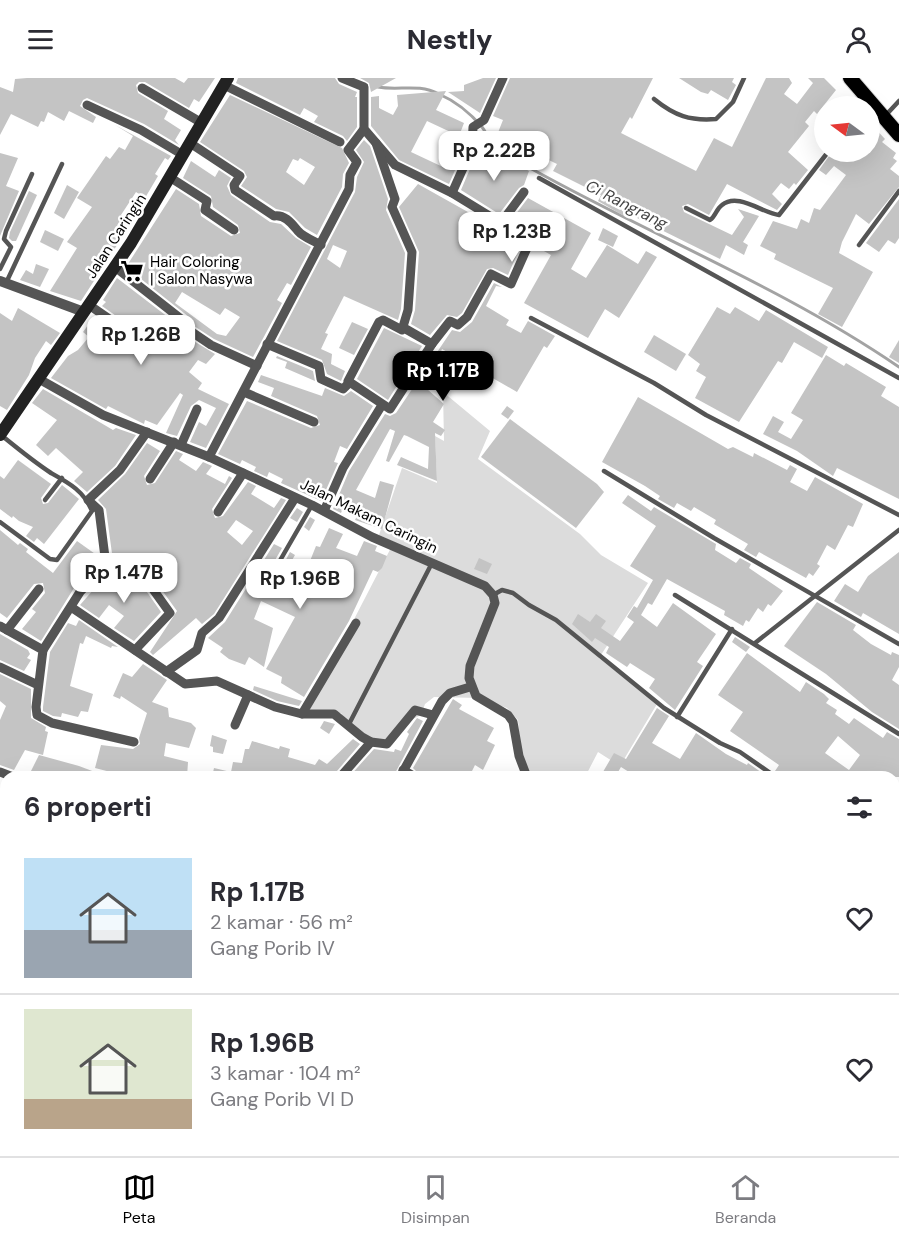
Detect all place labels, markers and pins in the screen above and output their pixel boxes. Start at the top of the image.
pin: Rp 2.22B [432,131,556,182]
pin: Rp 1.23B [450,212,574,263]
place label: Hair Coloring | Salon Nasywa [150,252,253,289]
supermarket icon: Hair Coloring | Salon Nasywa [119,258,145,284]
pin: Rp 1.26B [79,315,203,366]
pin: Rp 1.17B [381,351,505,402]
pin: Rp 1.47B [62,553,186,604]
pin: Rp 1.96B [238,559,362,610]

